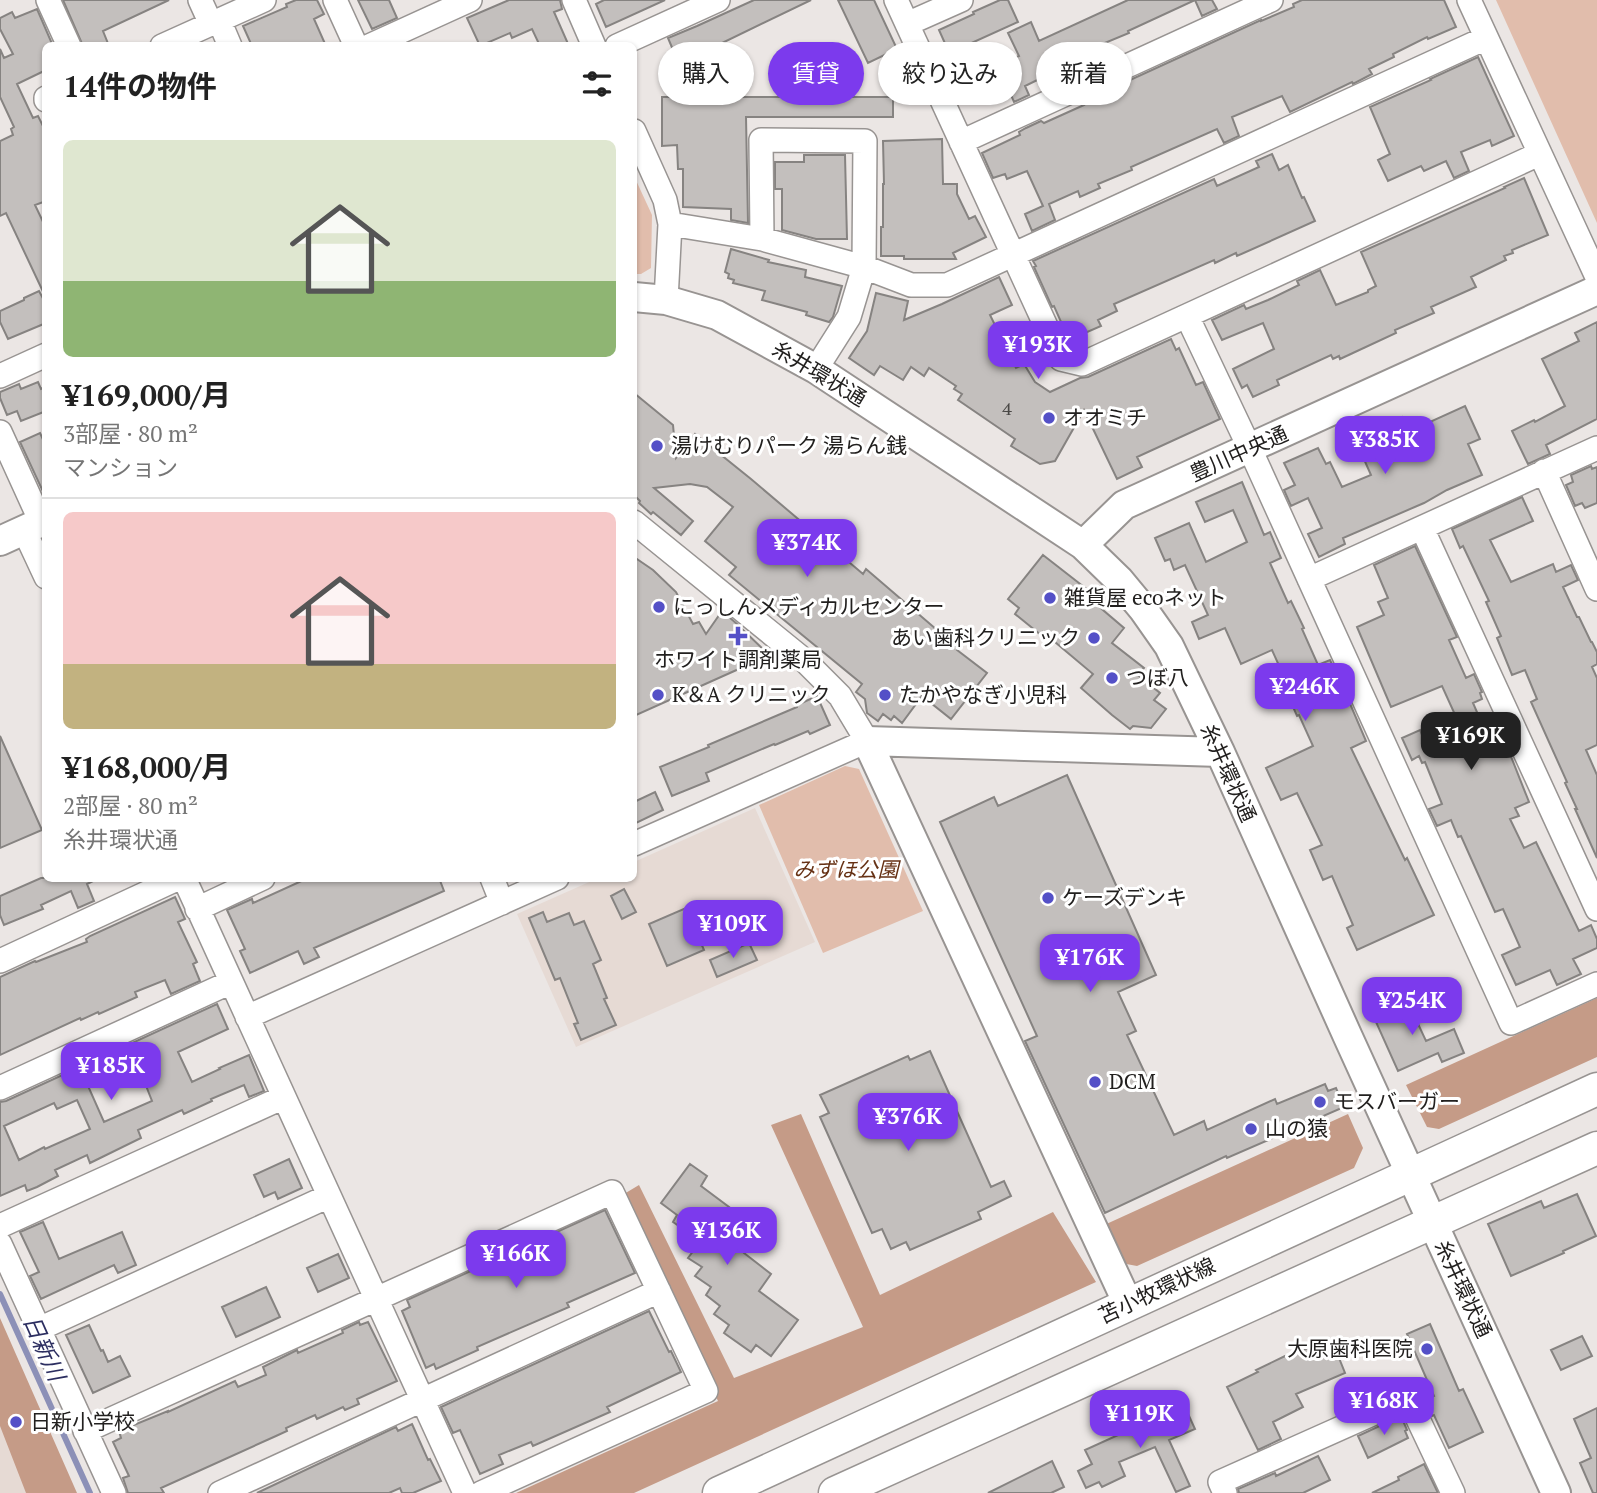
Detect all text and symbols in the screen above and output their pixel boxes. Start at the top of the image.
chip: 購入 [658,42,754,105]
chip: 賃貸 [768,42,864,105]
chip: 絞り込み [878,42,1022,105]
chip: 新着 [1036,42,1132,105]
icon: filters [578,65,616,103]
text: 14件の物件 [63,66,217,106]
icon: home [277,186,403,312]
pin: ¥193K [989,322,1087,381]
text: ¥193K [1004,328,1072,359]
street label: 糸井環状通 [767,334,872,412]
text: ¥169,000/月 [63,375,231,415]
house number: 4 [1002,396,1012,420]
place label: オオミチ [1063,403,1147,431]
marker: オオミチ [1041,410,1057,426]
pin: ¥385K [1336,416,1434,476]
text: 3部屋 · 80 m² [63,418,198,449]
street label: 豊川中央通 [1185,419,1292,487]
text: ¥385K [1351,423,1419,454]
place label: 湯けむりパーク 湯らん銭 [671,431,907,459]
marker: 湯けむりパーク 湯らん銭 [649,438,665,454]
text: マンション [63,452,178,483]
pin: ¥374K [758,520,856,579]
text: ¥374K [773,526,841,557]
icon: home [277,558,403,684]
place label: 雑貨屋 ecoネット [1064,583,1227,611]
marker: 雑貨屋 ecoネット [1042,590,1058,606]
place label: にっしんメディカルセンター [673,592,945,620]
marker: にっしんメディカルセンター [651,599,667,615]
place label: あい歯科クリニック [891,623,1080,651]
marker: ホワイト調剤薬局 [730,628,746,644]
marker: あい歯科クリニック [1086,630,1102,646]
place label: ホワイト調剤薬局 [654,645,822,673]
place label: つぼ八 [1126,663,1189,691]
pin: ¥246K [1256,664,1354,723]
marker: つぼ八 [1104,670,1120,686]
text: ¥246K [1271,670,1339,701]
place label: K＆A クリニック [672,680,831,708]
place label: たかやなぎ小児科 [899,680,1067,708]
marker: K＆A クリニック [650,687,666,703]
marker: たかやなぎ小児科 [877,687,893,703]
pin: ¥169K [1422,712,1520,772]
street label: 糸井環状通 [1195,719,1263,826]
text: ¥169K [1437,719,1505,750]
text: ¥168,000/月 [63,747,231,787]
text: 2部屋 · 80 m² [63,790,198,821]
text: 糸井環状通 [63,824,178,855]
park label: みずほ公園 [794,855,901,883]
place label: ケーズデンキ [1062,883,1187,911]
marker: ケーズデンキ [1040,890,1056,906]
pin: ¥109K [684,900,782,960]
text: ¥109K [699,907,767,938]
pin: ¥176K [1041,934,1139,994]
text: ¥176K [1056,941,1124,972]
pin: ¥254K [1363,978,1461,1037]
text: ¥254K [1378,984,1446,1015]
pin: ¥185K [62,1042,160,1102]
text: ¥185K [77,1049,145,1080]
place label: DCM [1109,1067,1156,1095]
marker: DCM [1087,1074,1103,1090]
place label: モスバーガー [1334,1087,1460,1115]
pin: ¥376K [859,1094,957,1153]
marker: モスバーガー [1312,1094,1328,1110]
text: ¥376K [874,1100,942,1131]
place label: 山の猿 [1265,1114,1328,1142]
marker: 山の猿 [1243,1121,1259,1137]
pin: ¥136K [678,1208,776,1267]
text: ¥136K [693,1214,761,1245]
pin: ¥166K [467,1230,565,1290]
street label: 糸井環状通 [1429,1235,1499,1342]
text: ¥166K [482,1237,550,1268]
street label: 苫小牧環状線 [1094,1251,1220,1329]
water label: 日新川 [16,1310,74,1388]
place label: 大原歯科医院 [1287,1334,1413,1362]
marker: 大原歯科医院 [1419,1341,1435,1357]
pin: ¥168K [1335,1378,1433,1437]
text: ¥168K [1350,1384,1418,1415]
pin: ¥119K [1091,1390,1189,1450]
text: ¥119K [1106,1397,1174,1428]
place label: 日新小学校 [30,1407,135,1435]
marker: 日新小学校 [8,1414,24,1430]

